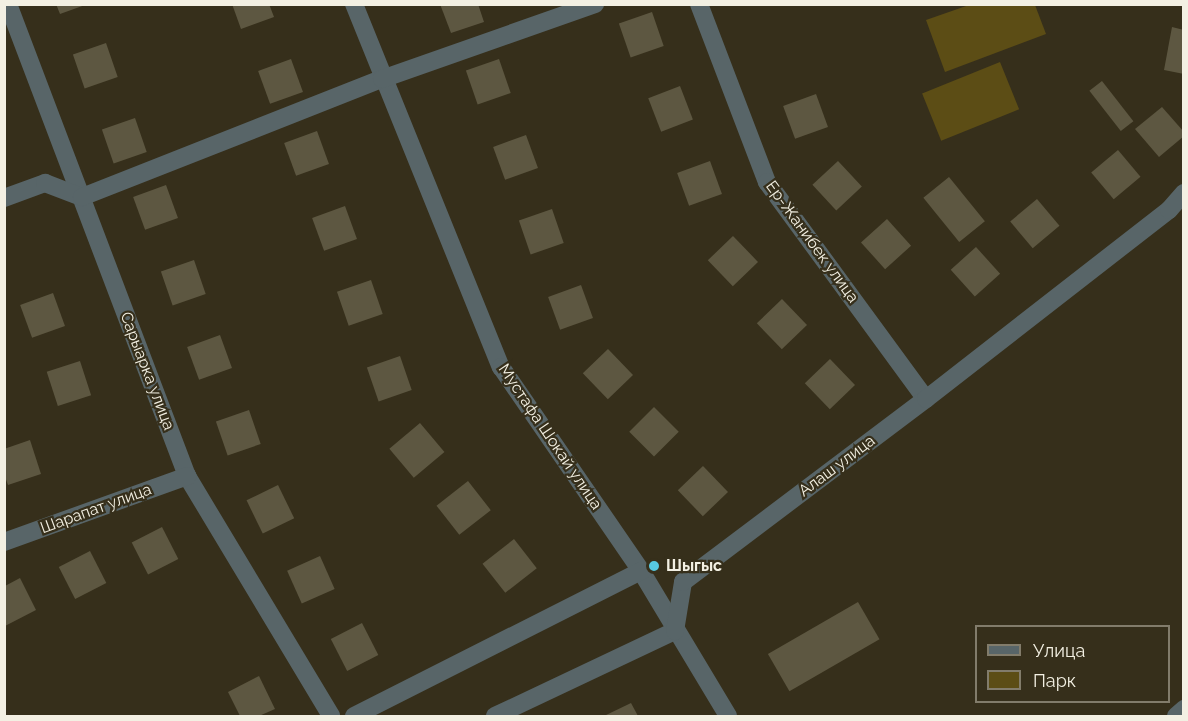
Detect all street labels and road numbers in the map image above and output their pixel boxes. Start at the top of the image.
street label: Ер-Жанибек улица [761,177,863,307]
street label: Сарыарка улица [116,309,178,433]
street label: Мустафа Шокай улица [494,360,606,514]
street label: Алаш улица [795,431,879,501]
street label: Шарапат улица [38,480,154,538]

